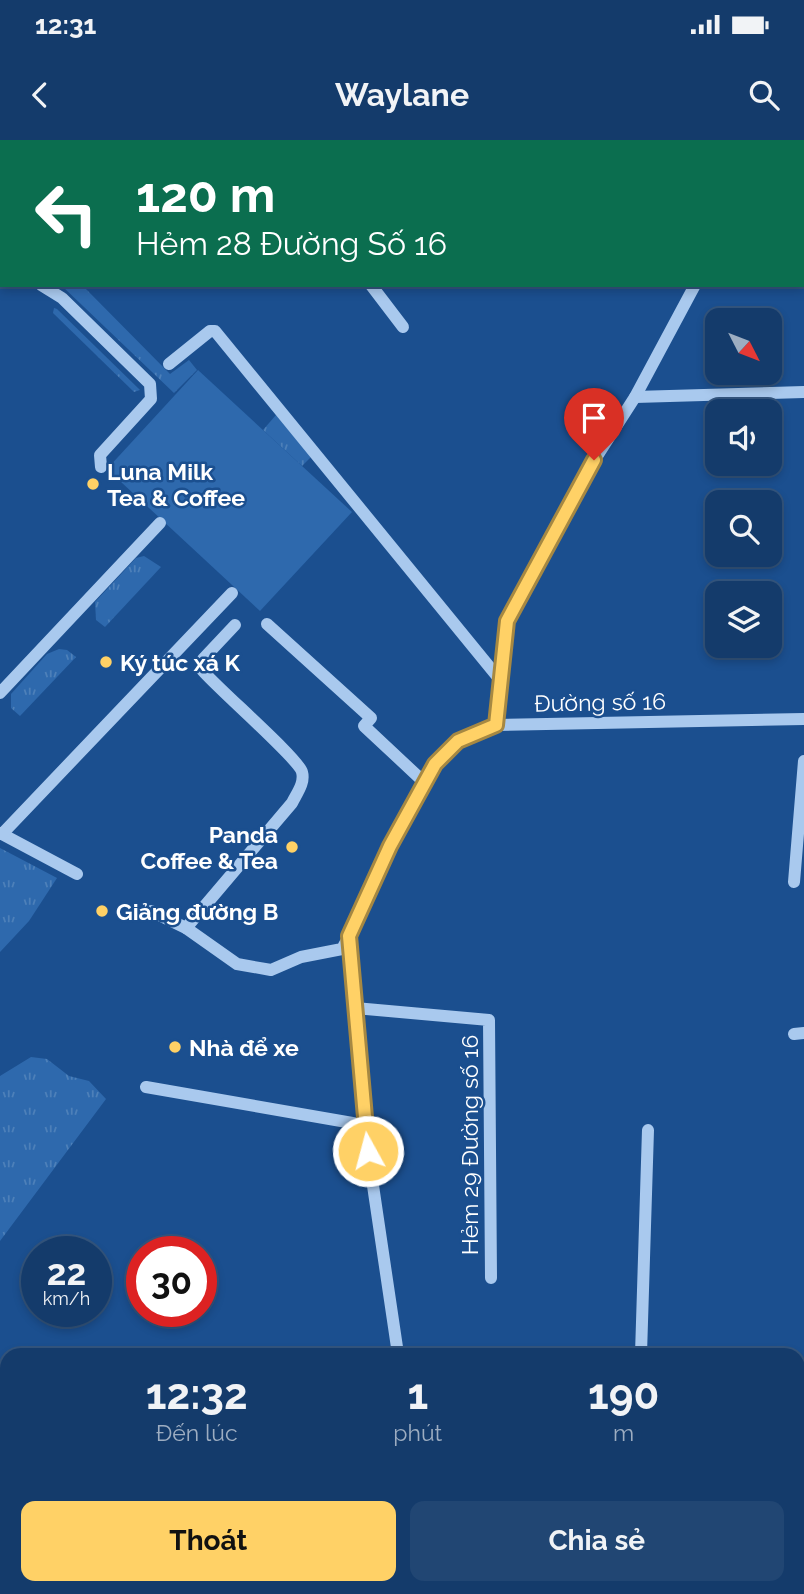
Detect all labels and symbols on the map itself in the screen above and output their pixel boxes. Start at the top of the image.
north arrow [705,308,782,385]
pin [564,388,624,460]
place label: Luna Milk Tea & Coffee [107,458,245,511]
marker: Luna Milk Tea & Coffee [85,476,101,492]
place label: Ký túc xá K [120,649,240,676]
marker: Ký túc xá K [98,654,114,670]
street label: Đường số 16 [534,687,666,717]
place label: Panda Coffee & Tea [141,821,278,874]
marker: Panda Coffee & Tea [284,839,300,855]
place label: Giảng đường B [116,898,278,925]
marker: Giảng đường B [94,903,110,919]
place label: Nhà để xe [189,1034,299,1061]
street label: Hẻm 29 Đường số 16 [456,1035,483,1255]
marker: Nhà để xe [167,1039,183,1055]
position arrow [331,1114,405,1188]
speed limit sign: 30 [126,1236,217,1327]

